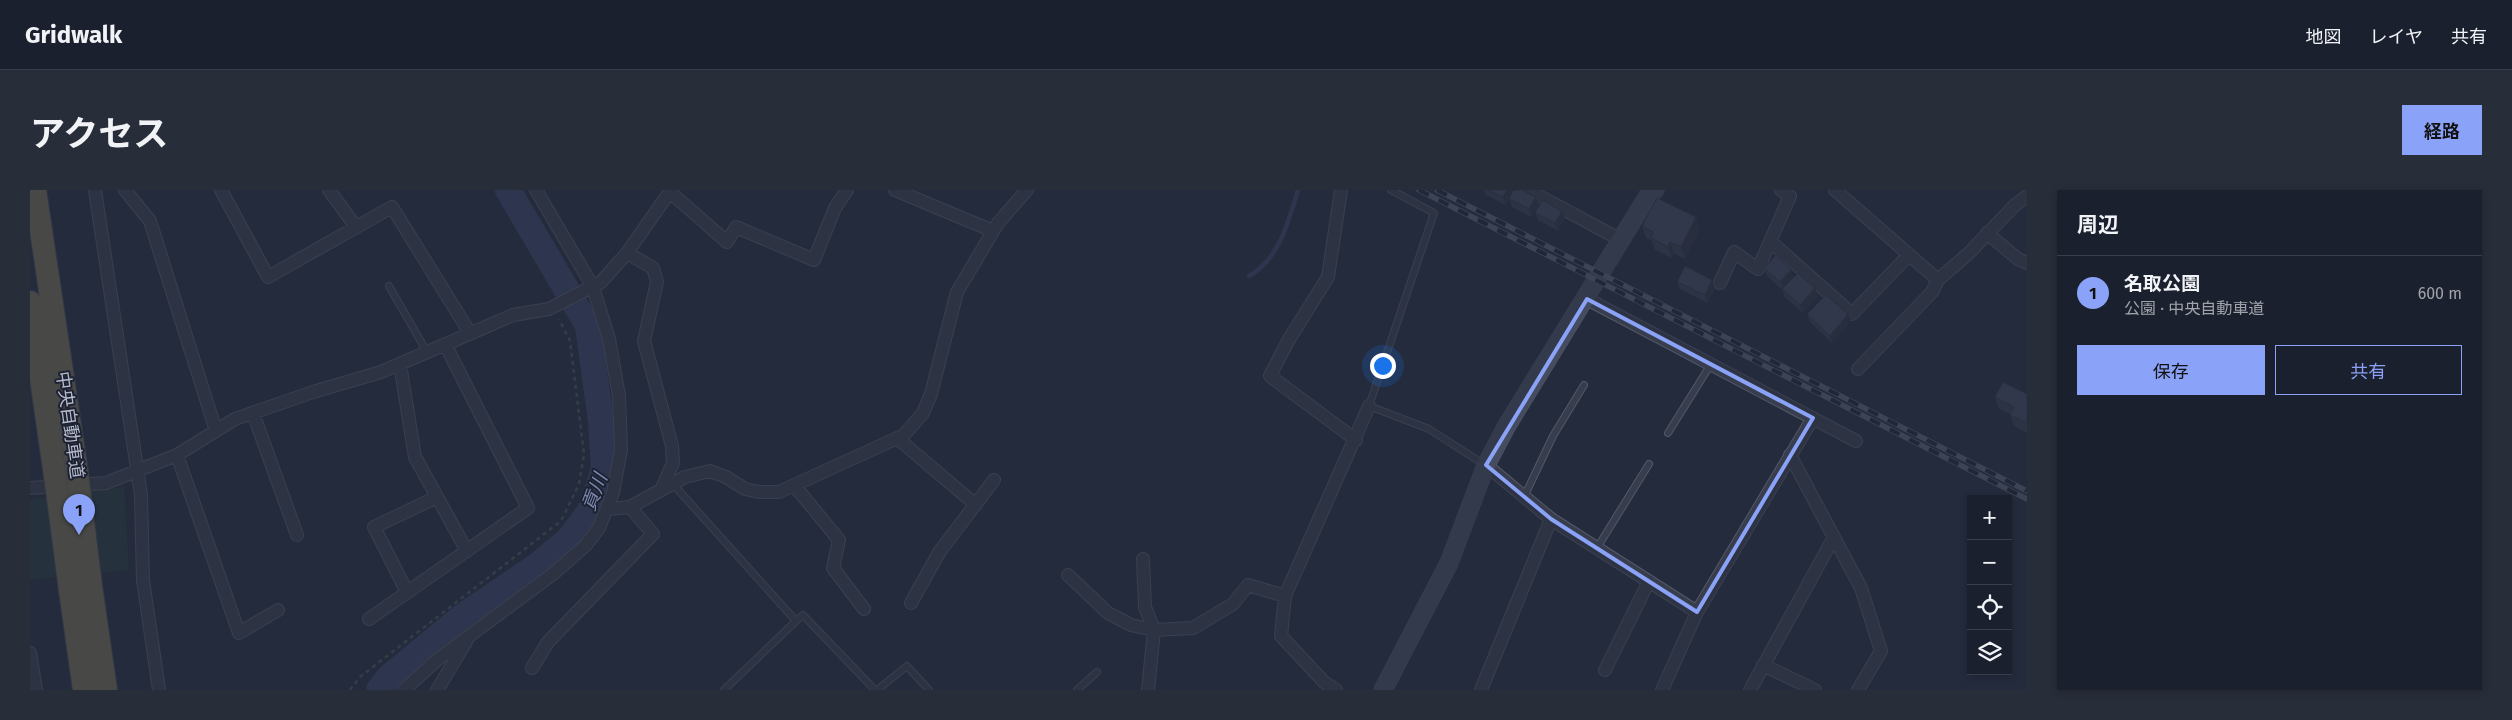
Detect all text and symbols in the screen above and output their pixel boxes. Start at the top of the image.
text: Gridwalk [25,21,122,49]
text: 地図 [2306,26,2342,48]
text: レイヤ [2370,26,2423,48]
text: 共有 [2451,26,2487,48]
button: 経路 [2402,105,2482,155]
text: アクセス [30,113,168,155]
text: 周辺 [2077,212,2119,238]
text: 名取公園 [2124,272,2200,295]
text: 1 [2089,284,2097,303]
text: 600 m [2418,284,2462,303]
text: 公園 · 中央自動車道 [2124,299,2264,318]
button: 保存 [2077,345,2265,395]
button: 共有 [2275,345,2462,395]
your location [1370,353,1396,379]
street label: 中央自動車道 [52,370,88,480]
water label: 貢川 [577,468,613,514]
pin: 1 [63,494,95,535]
map controls [1967,495,2012,675]
button: + [1967,495,2012,540]
button: − [1967,540,2012,585]
button: locate [1967,585,2012,630]
button: layers [1967,630,2012,675]

